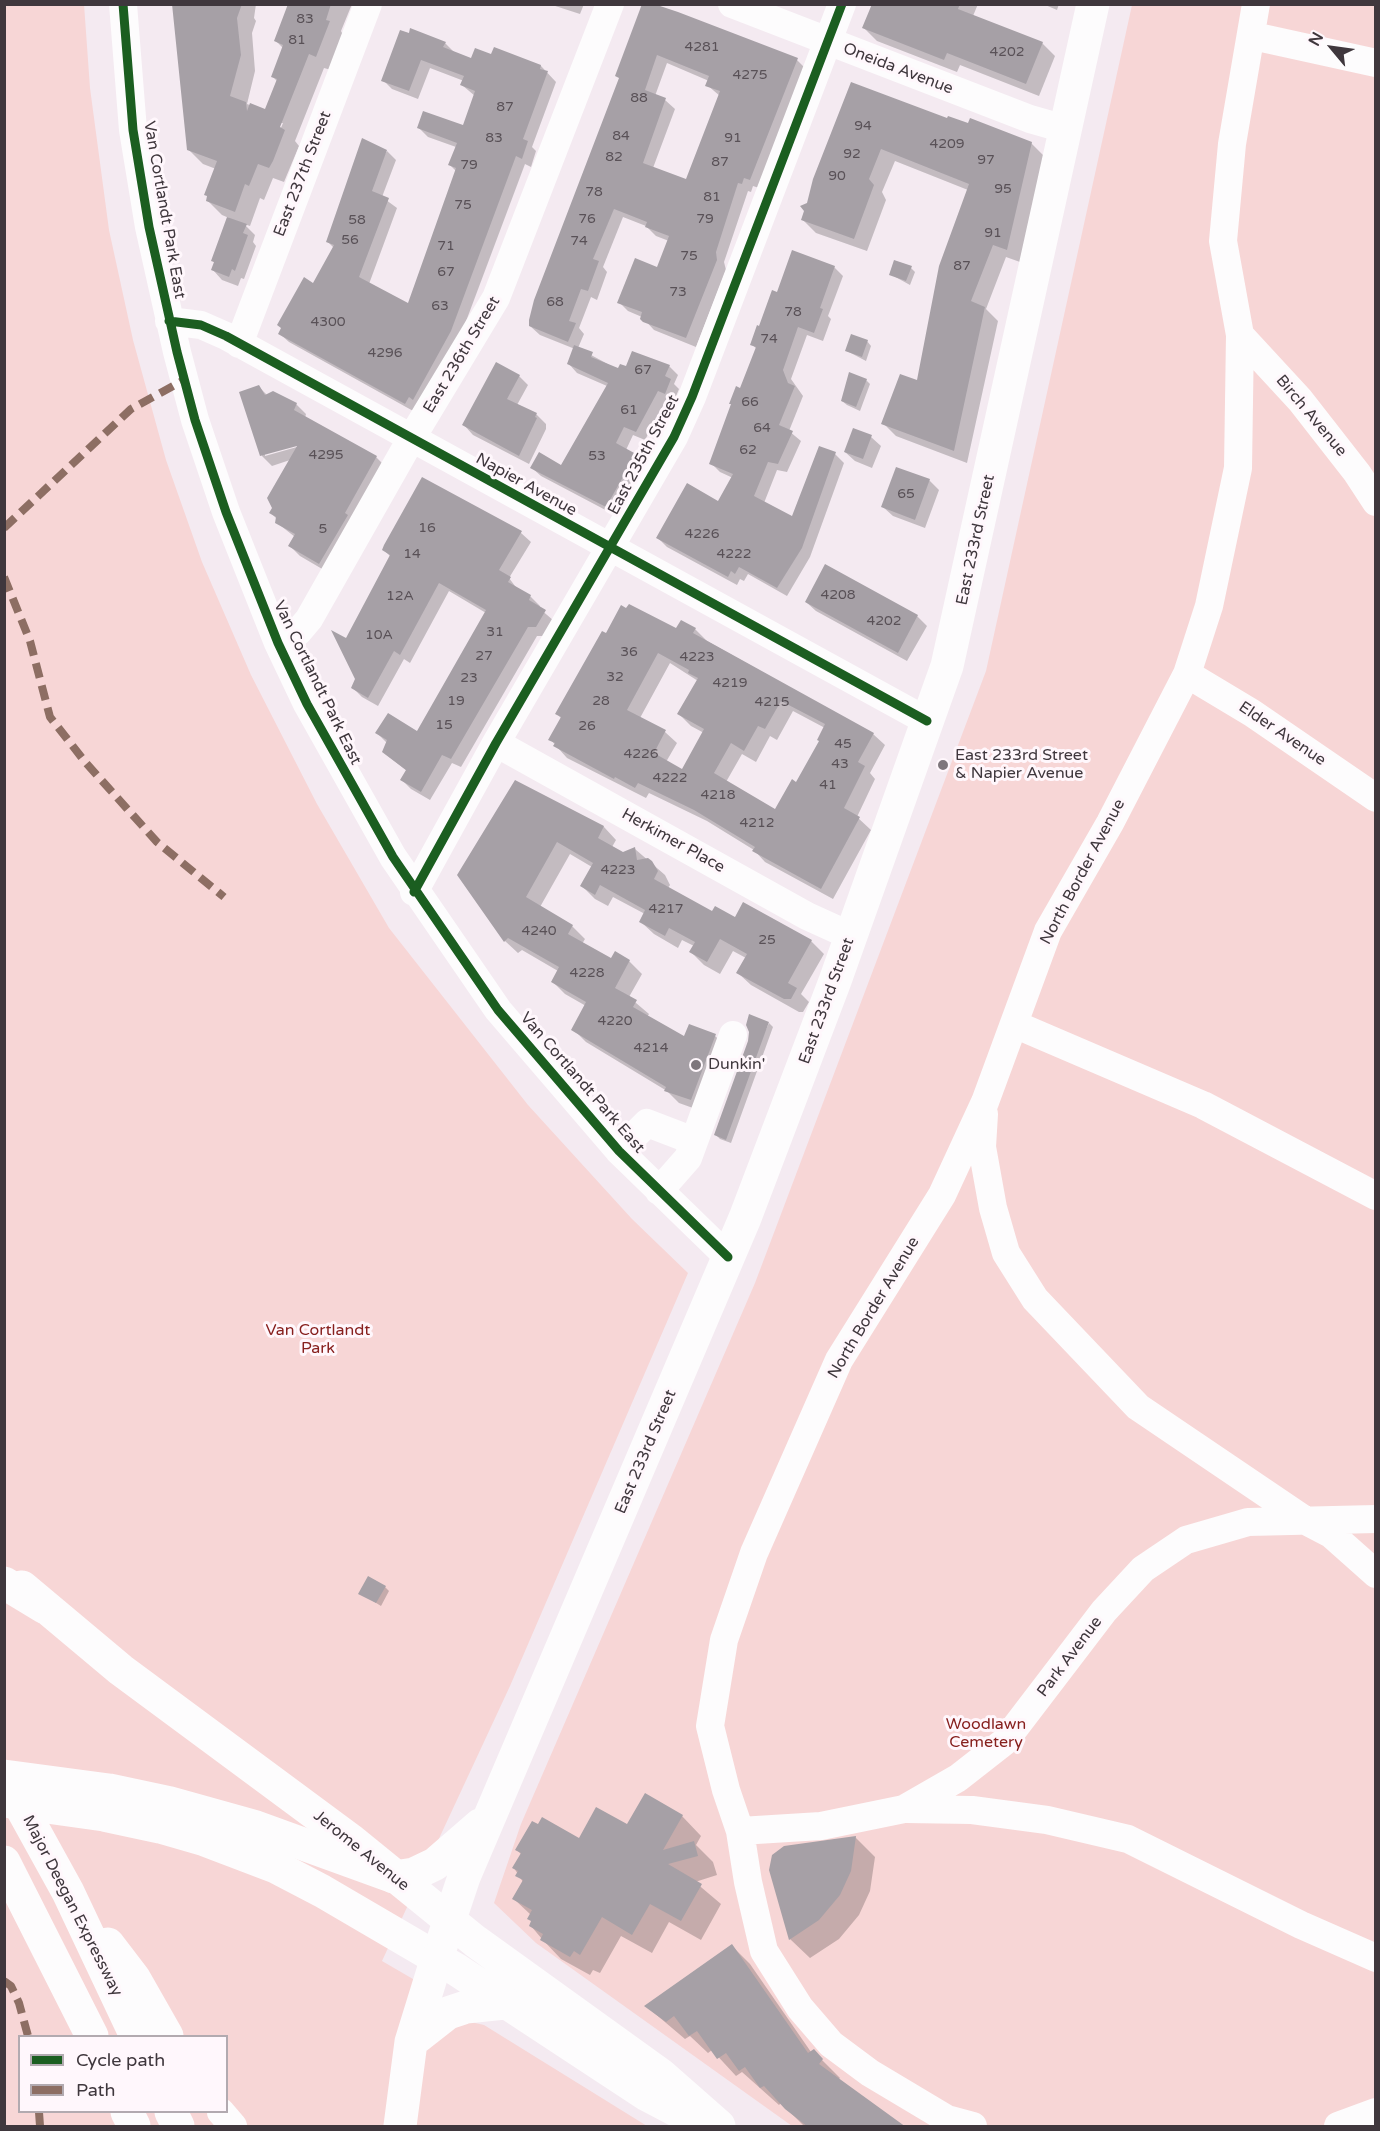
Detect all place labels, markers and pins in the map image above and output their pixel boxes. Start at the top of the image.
place label: East 233rd Street & Napier Avenue [955,746,1088,784]
marker: East 233rd Street & Napier Avenue [936,758,950,772]
place label: Dunkin' [708,1055,765,1075]
marker: Dunkin' [689,1058,703,1072]

